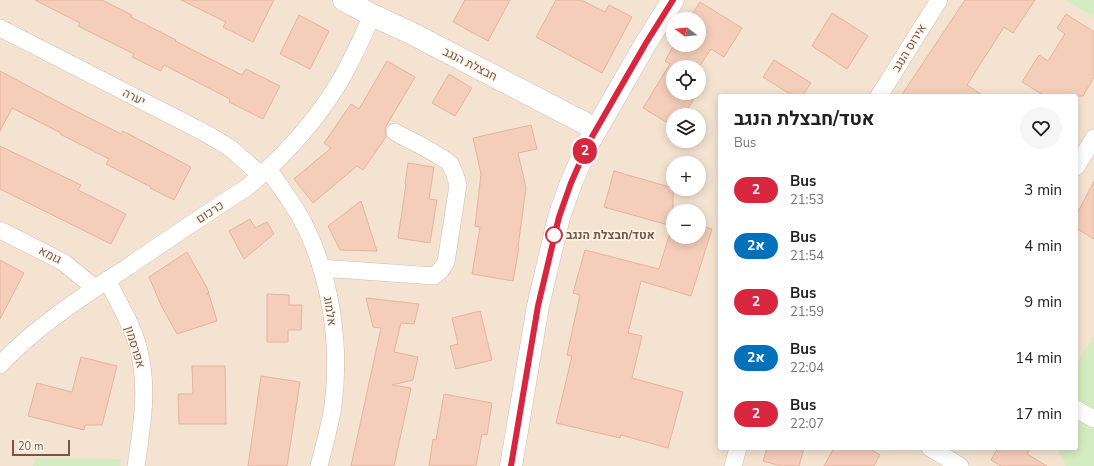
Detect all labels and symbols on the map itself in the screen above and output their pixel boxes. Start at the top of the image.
north arrow [666,12,706,52]
street label: אירוס הנגב [888,21,930,75]
street label: חבצלת הנגב [440,43,500,85]
street label: יערה [120,85,148,109]
line badge: 2 [572,138,598,164]
street label: כרכום [193,197,227,227]
marker: אטד/חבצלת הנגב [545,226,563,244]
place label: אטד/חבצלת הנגב [566,227,655,243]
street label: גומא [36,242,64,268]
street label: אלמוג [320,295,340,327]
street label: אפרסמון [121,324,149,370]
scale bar [12,438,70,457]

